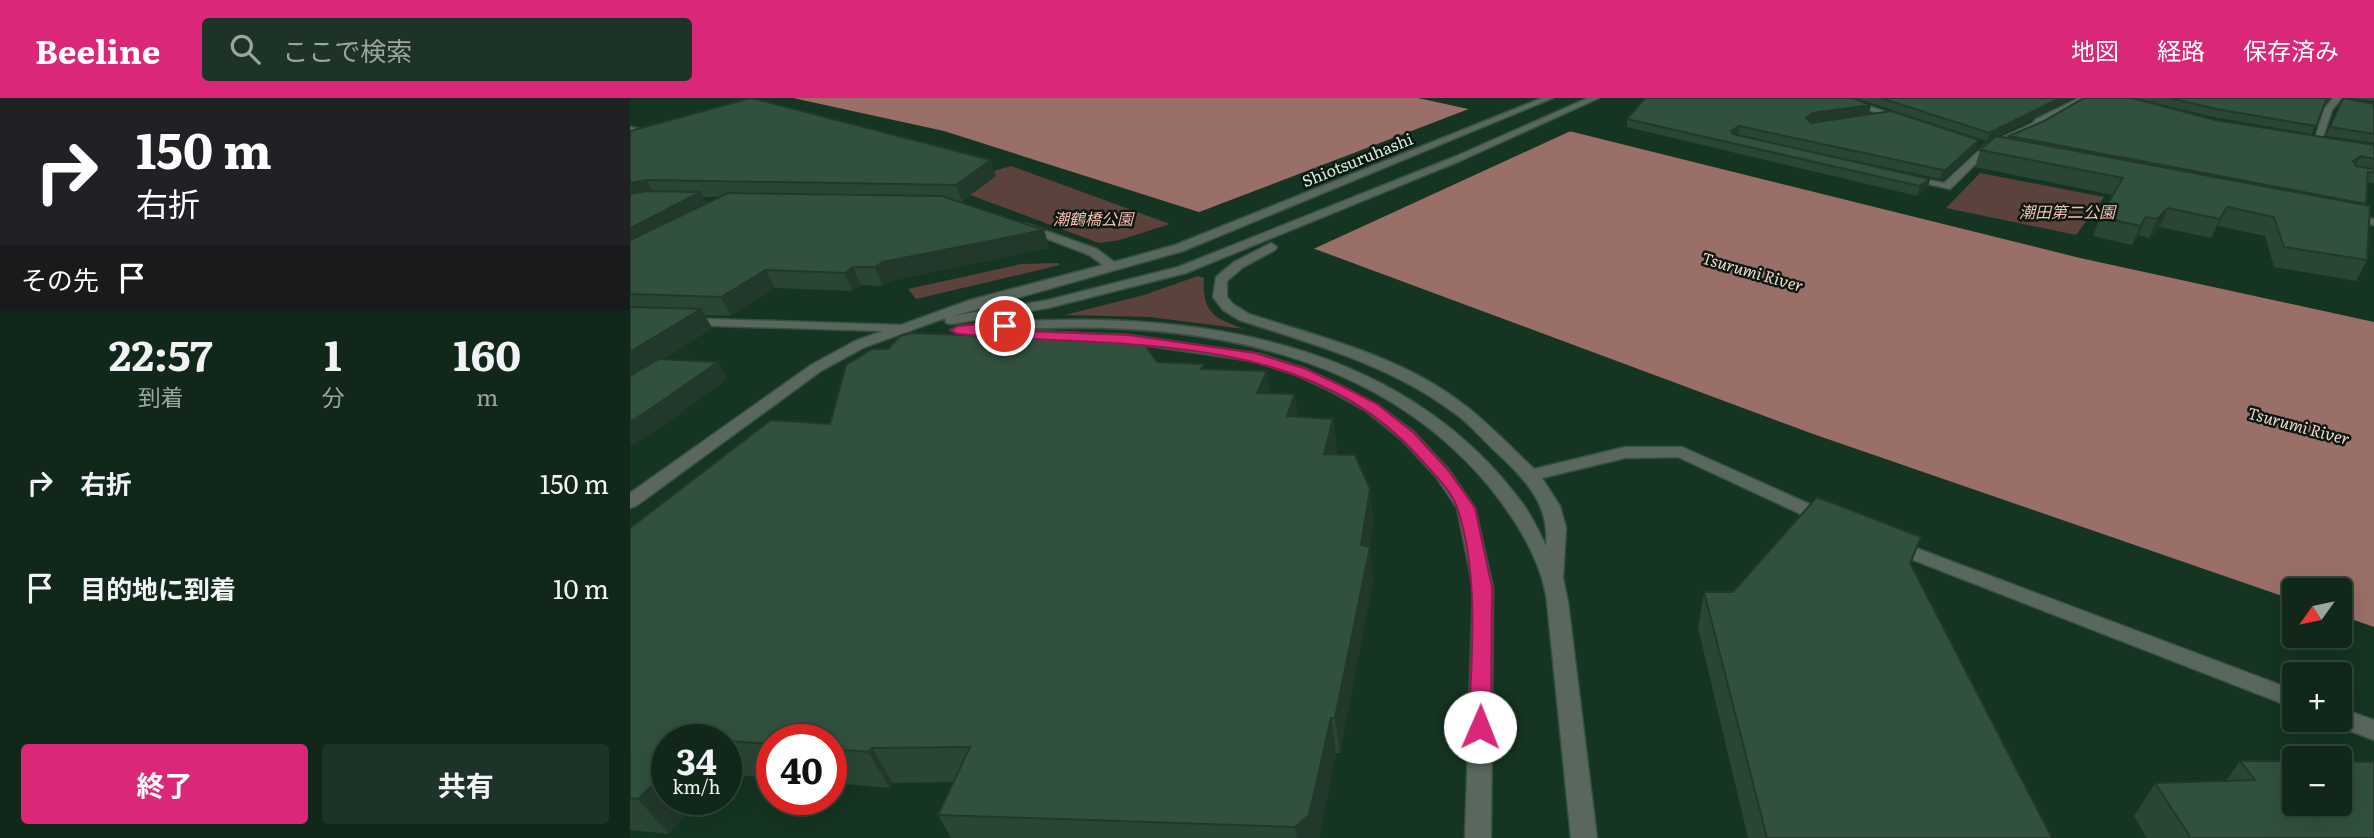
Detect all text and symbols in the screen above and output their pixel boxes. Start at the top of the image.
search box [202,18,692,81]
text: Beeline [35,25,160,74]
icon: search [226,30,264,68]
text: ここで検索 [282,30,412,69]
text: 地図 [2071,32,2119,67]
text: 経路 [2157,32,2205,67]
text: 保存済み [2243,32,2339,67]
text: 150 m [136,111,272,184]
icon: right [21,126,112,217]
street label: Shiotsuruhashi [1298,126,1416,192]
text: 右折 [136,178,200,226]
park label: 潮田第二公園 [2019,199,2117,223]
park label: 潮鶴橋公園 [1053,206,1135,230]
water label: Tsurumi River [1700,245,1806,297]
text: その先 [21,259,99,298]
icon: arrive [113,259,151,297]
pin [975,296,1035,356]
icon: arrive [986,307,1024,345]
text: 22:57 [109,322,213,384]
text: 1 [324,322,342,384]
text: 160 [453,322,521,384]
text: 到着 [138,379,184,413]
text: 分 [321,379,344,413]
text: m [476,379,498,413]
water label: Tsurumi River [2245,400,2353,450]
text: 右折 [80,463,132,502]
text: 150 m [540,463,609,502]
icon: right [21,464,59,502]
text: 目的地に到着 [80,568,236,607]
text: 10 m [553,568,609,607]
icon: arrive [21,569,59,607]
north arrow [2282,578,2352,648]
map controls [2282,578,2352,816]
button: + [2282,662,2352,732]
position arrow [1443,690,1517,764]
speed limit sign: 40 [756,724,847,815]
text: 34 [676,734,717,786]
button: 終了 [21,744,308,824]
button: 共有 [322,744,609,824]
button: − [2282,746,2352,816]
text: km/h [673,773,720,800]

